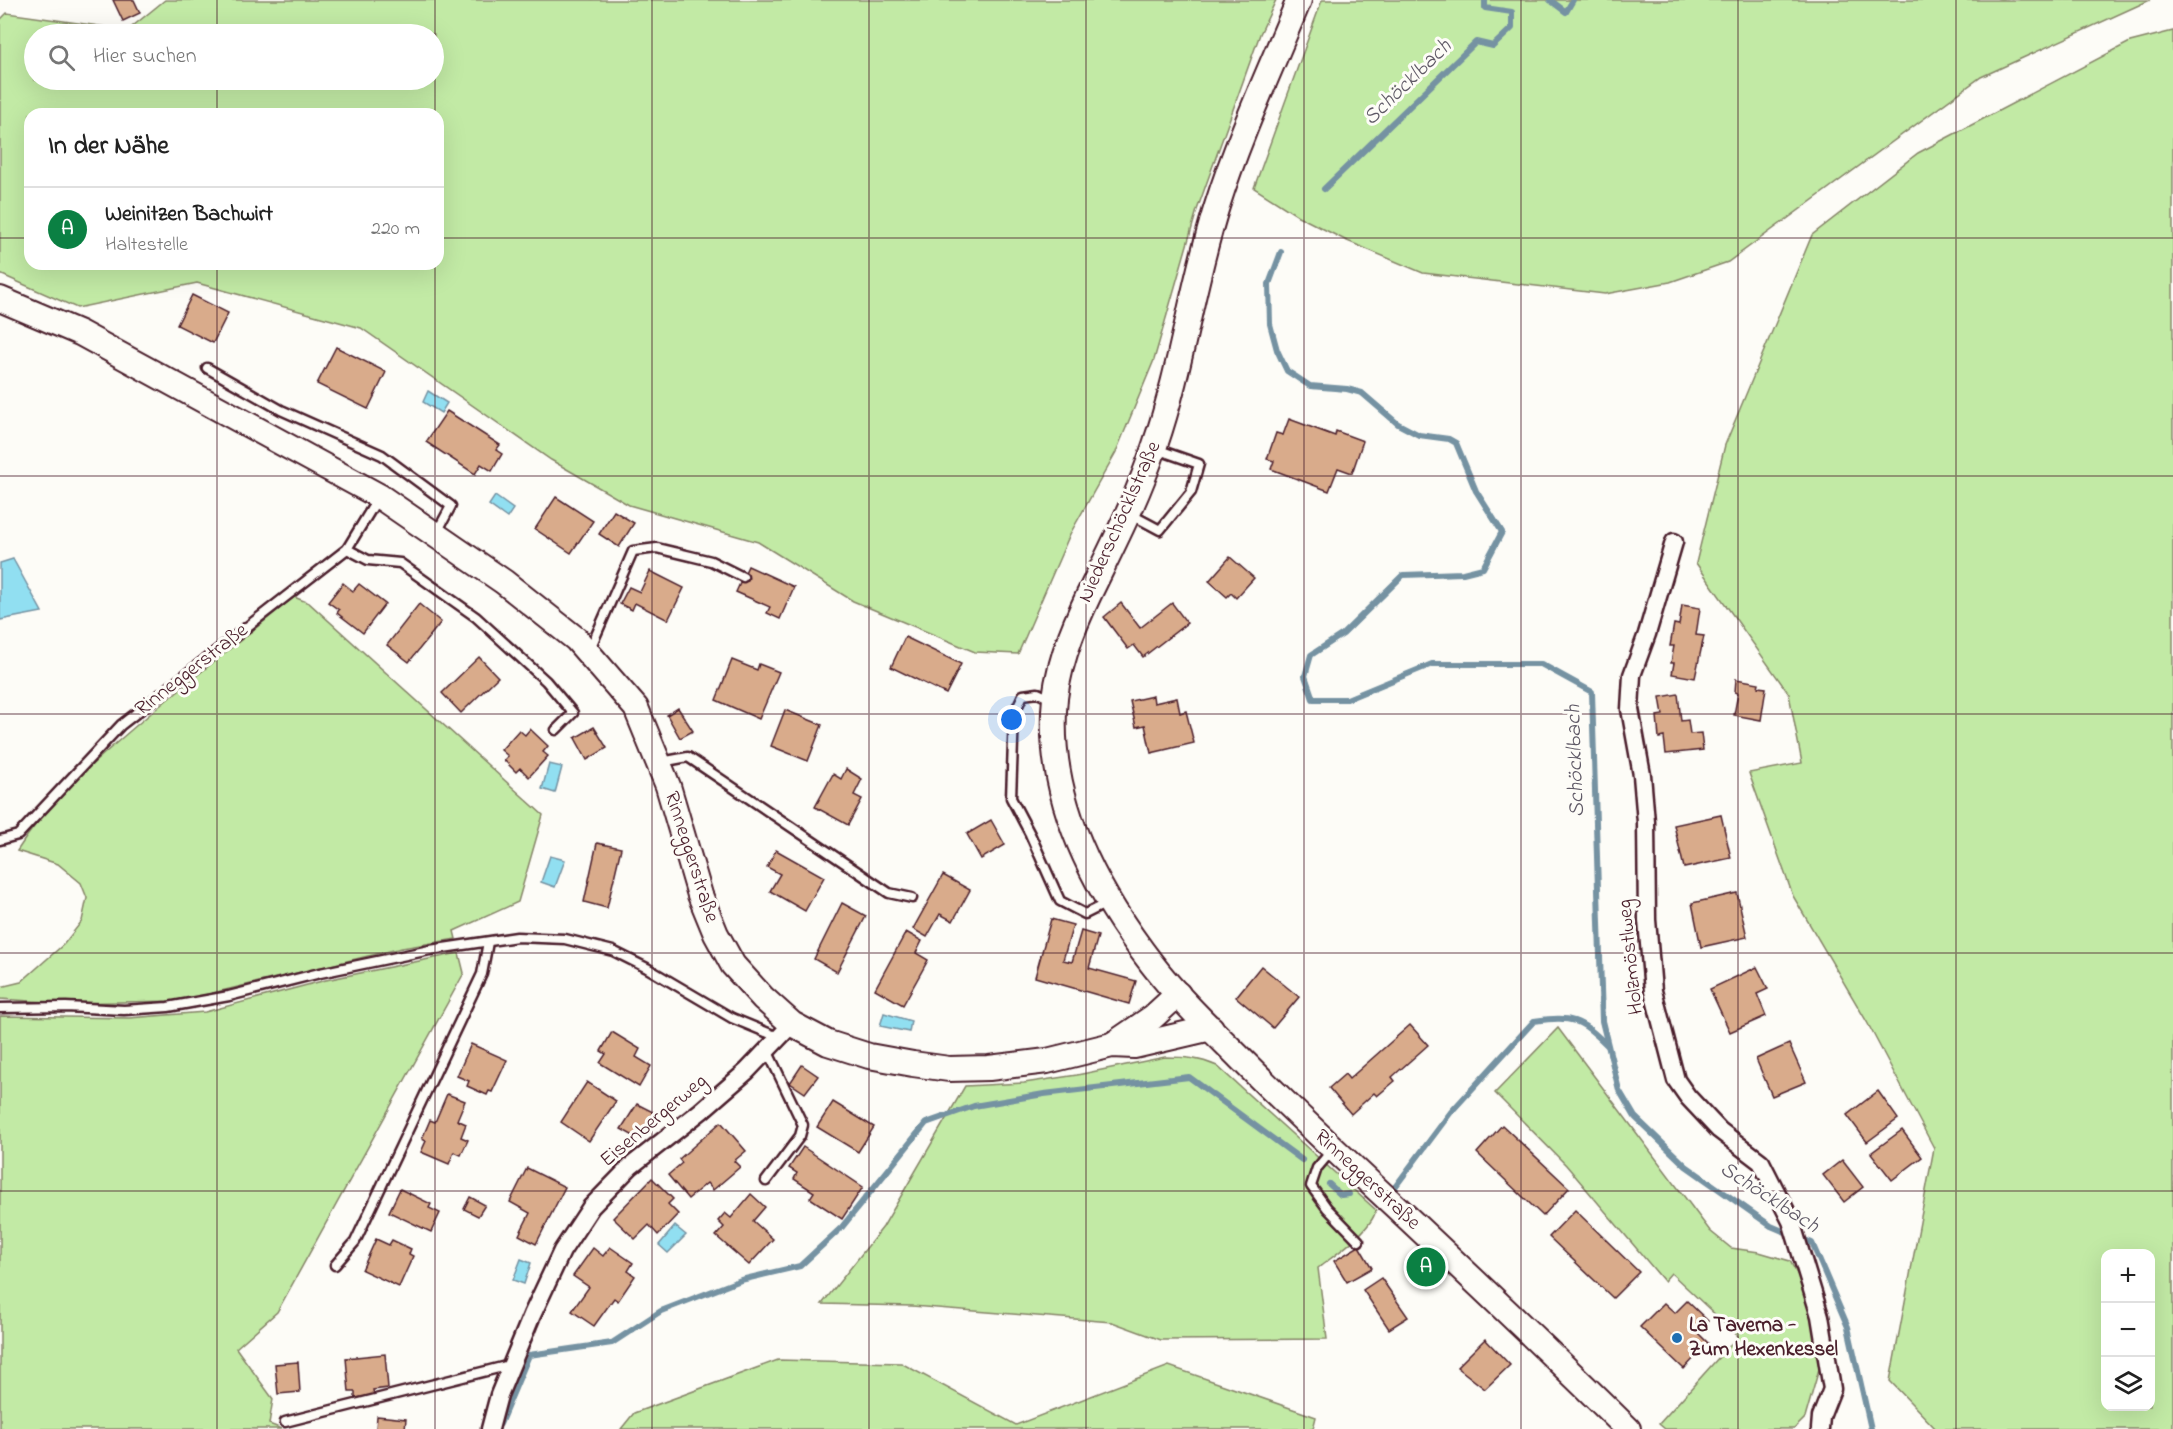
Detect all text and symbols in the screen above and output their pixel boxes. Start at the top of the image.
search box [24,24,444,90]
water label: Schöcklbach [1356,32,1460,134]
icon: search [45,41,78,74]
text: Hier suchen [93,41,197,73]
text: In der Nähe [48,128,169,166]
text: Weinitzen Bachwirt [105,199,273,231]
text: A [61,215,74,244]
text: 220 m [371,215,420,244]
text: Haltestelle [105,231,188,260]
street label: Niederschöcklstraße [1071,436,1169,608]
street label: Rinneggerstraße [129,616,257,725]
water label: Schöcklbach [1558,704,1594,818]
your location [997,705,1026,734]
street label: Rinneggerstraße [654,788,727,928]
street label: Holzmöstlweg [1610,898,1654,1016]
street label: Eisenbergerweg [594,1067,715,1176]
street label: Rinneggerstraße [1306,1123,1428,1239]
water label: Schöcklbach [1713,1154,1825,1242]
pin: A [1406,1244,1446,1290]
map controls [2101,1249,2155,1411]
button: + [2101,1249,2155,1303]
button: − [2101,1303,2155,1357]
place label: La Taverna - Zum Hexenkessel [1689,1311,1839,1365]
marker: La Taverna - Zum Hexenkessel [1670,1331,1684,1345]
button: layers [2101,1357,2155,1411]

